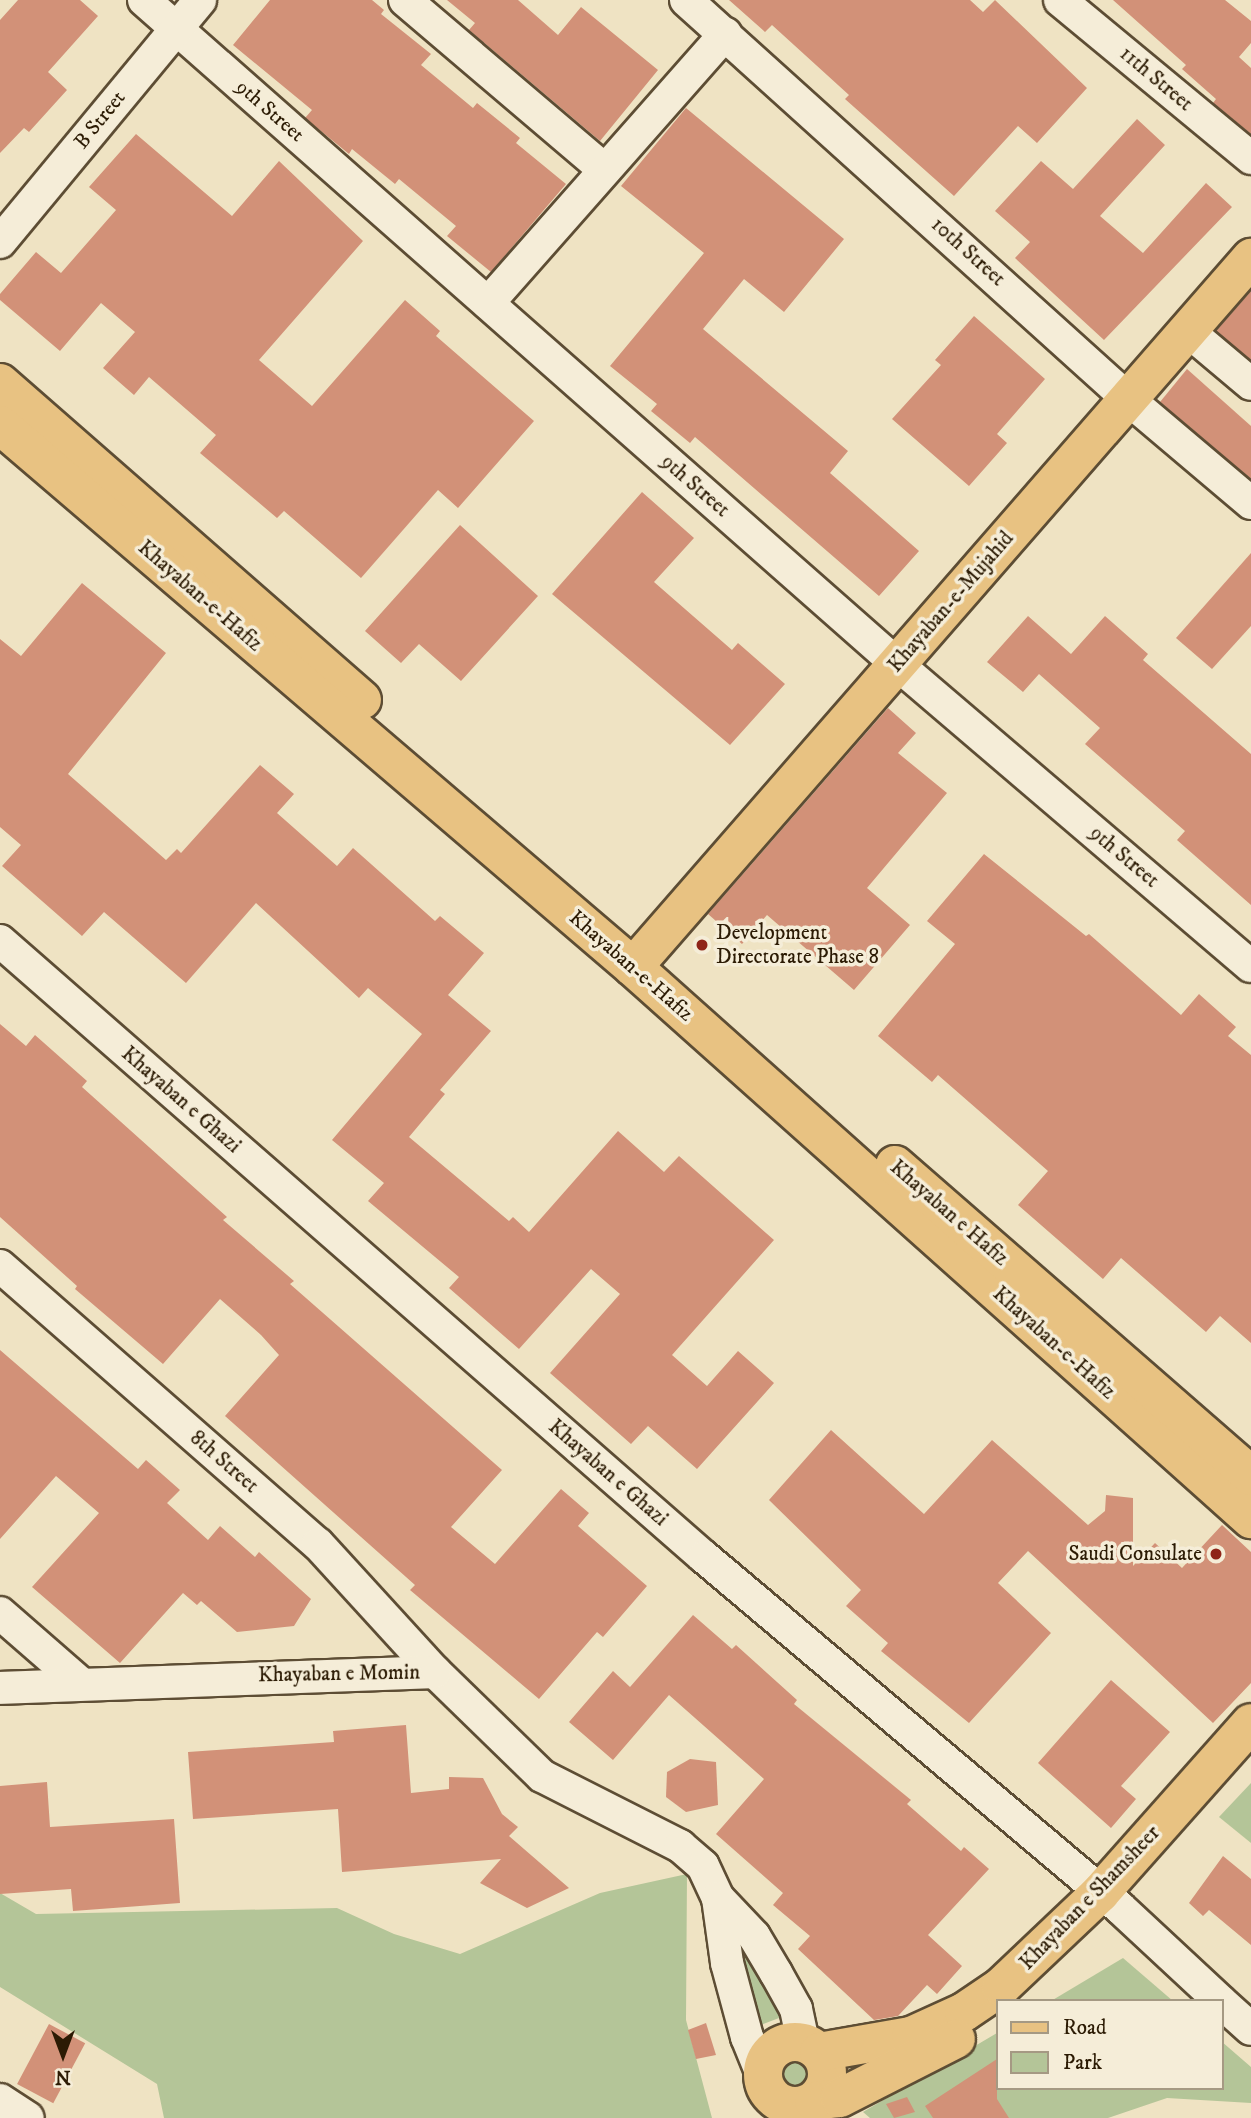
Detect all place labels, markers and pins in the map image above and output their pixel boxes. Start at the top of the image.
place label: Development Directorate Phase 8 [716,920,879,970]
marker: Development Directorate Phase 8 [694,937,710,953]
place label: Saudi Consulate [1069,1541,1202,1567]
marker: Saudi Consulate [1208,1546,1224,1562]

